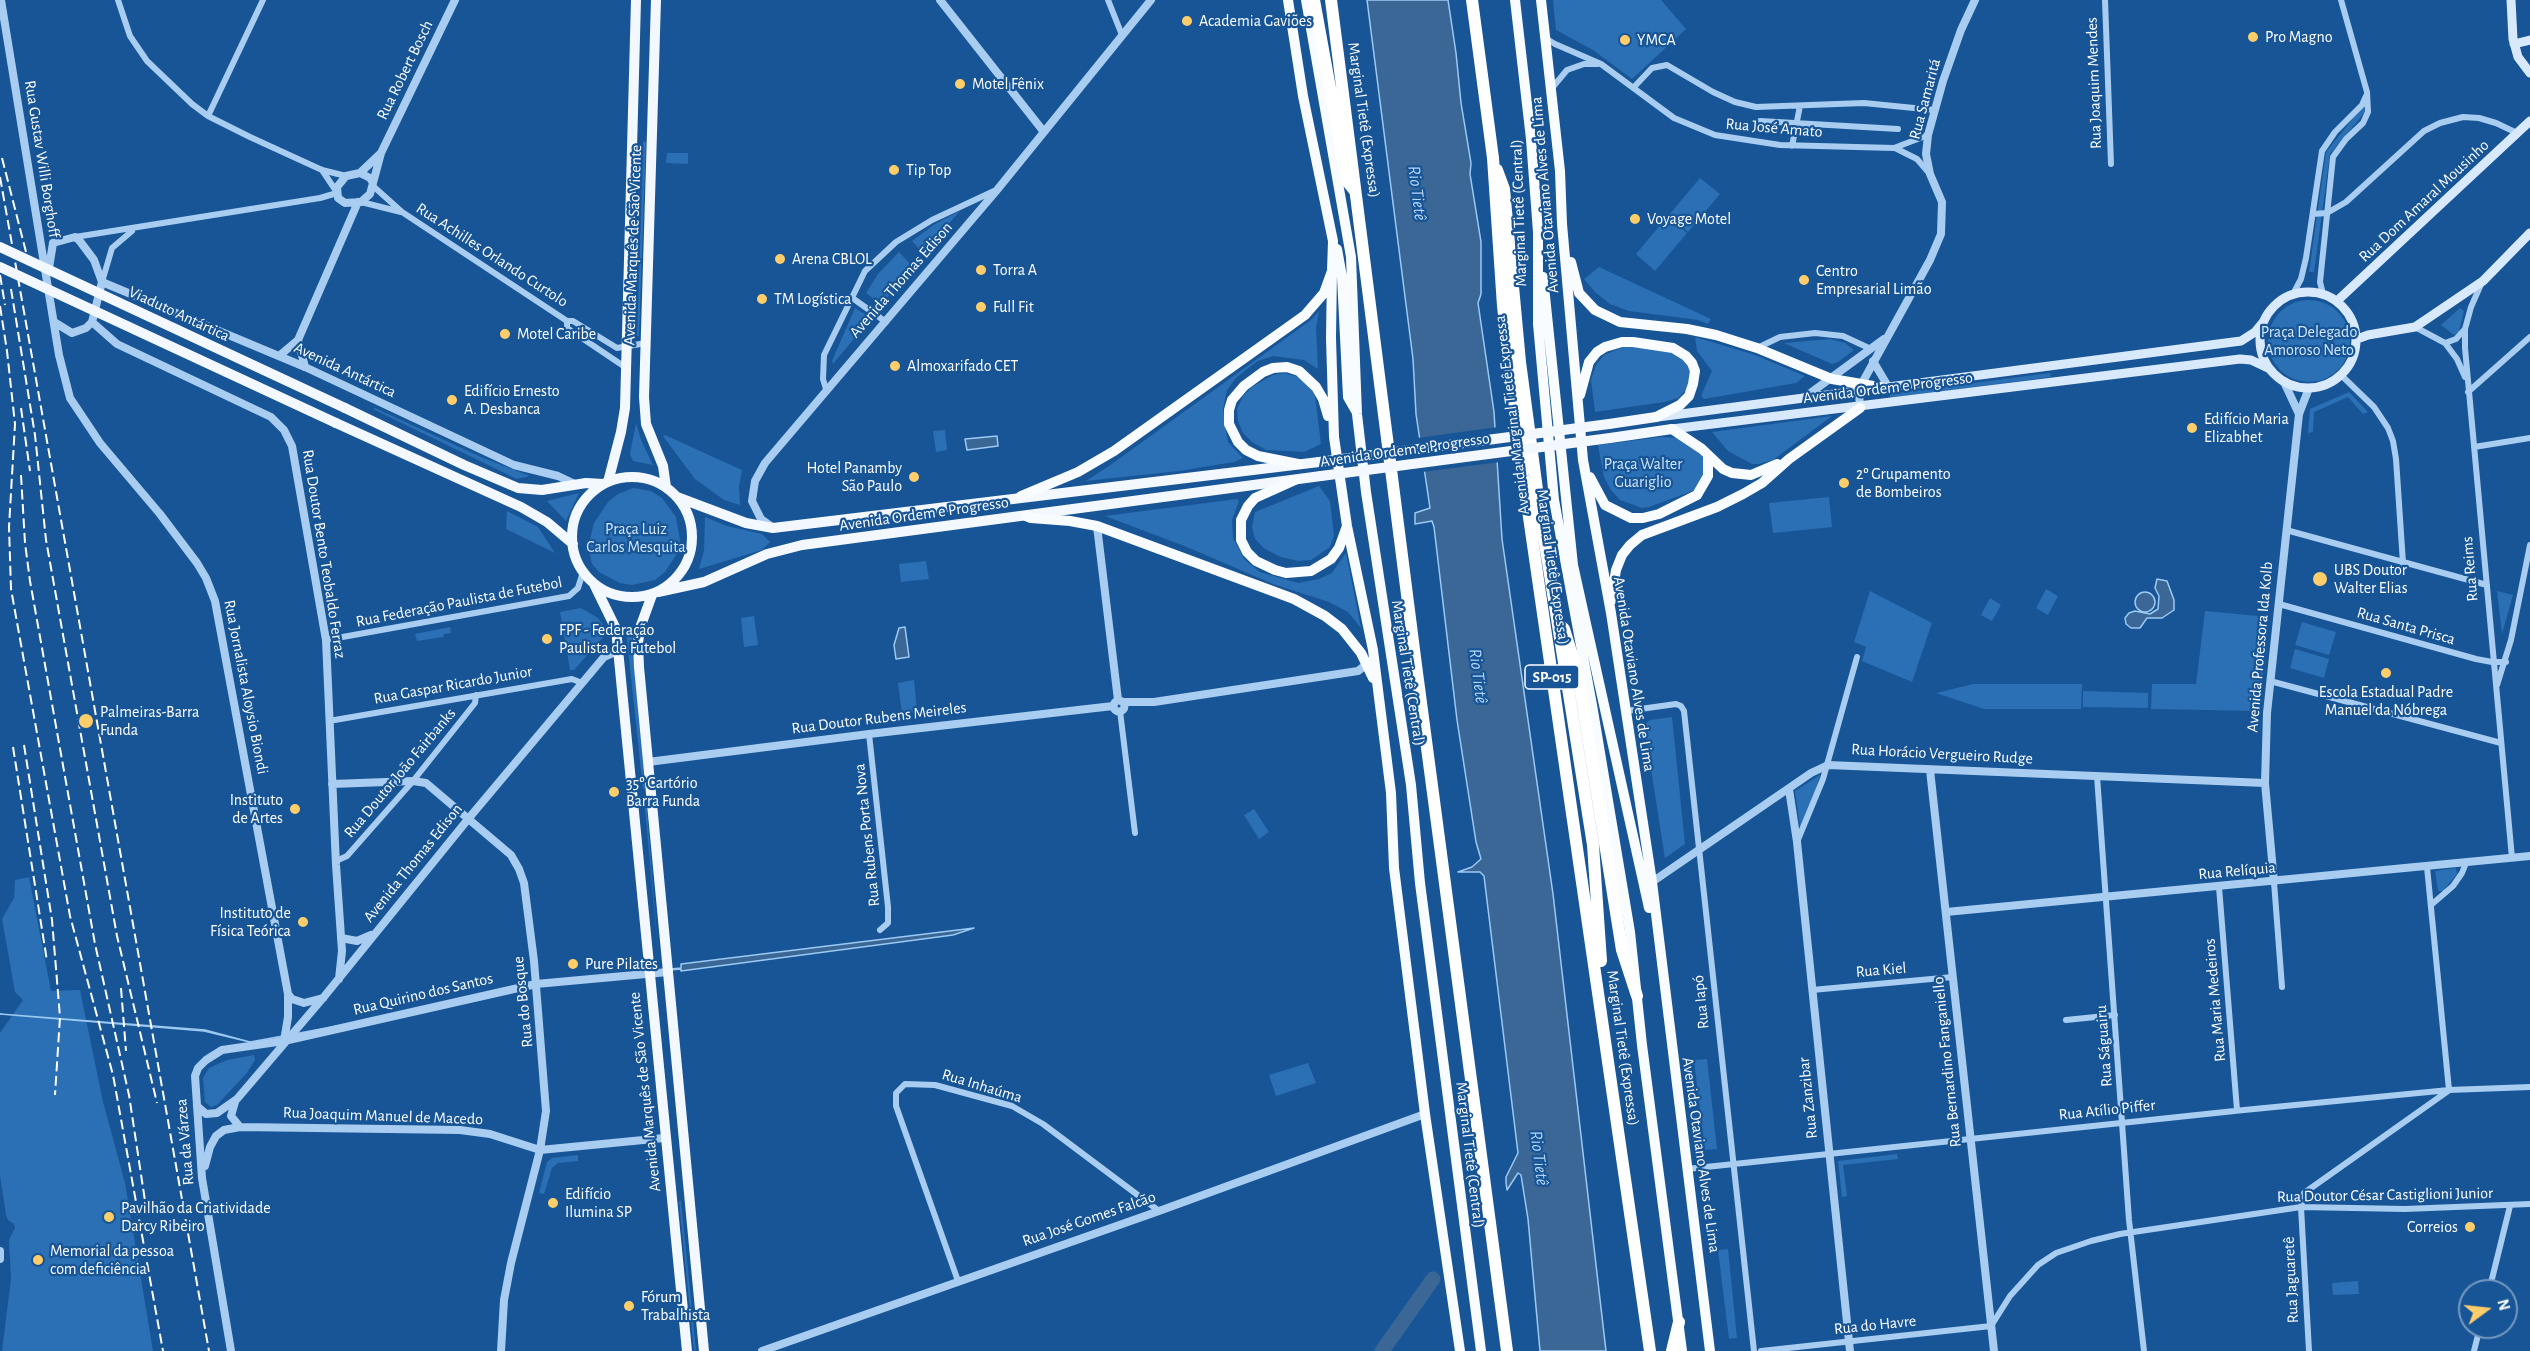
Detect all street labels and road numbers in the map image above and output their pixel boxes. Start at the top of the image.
street label: Rua Robert Bosch [373,17,437,123]
street label: Rua Joaquim Mendes [2082,17,2106,149]
street label: Marginal Tietê (Expressa) [1344,41,1384,199]
street label: Rua Samaritá [1905,57,1945,141]
street label: Rua Gustav Willi Borghoff [20,79,64,239]
street label: Avenida Otaviano Alves de Lima [1527,96,1563,294]
street label: Rua José Amato [1725,114,1823,142]
street label: Rua Dom Amaral Mousinho [2355,136,2493,266]
street label: Marginal Tietê (Central) [1507,139,1531,287]
street label: Avenida Marquês de São Vicente [620,144,646,346]
street label: Rua Achilles Orlando Curtolo [412,199,572,311]
street label: Avenida Thomas Edison [846,218,956,342]
street label: Viaduto Antártica [125,282,233,346]
street label: Avenida Marginal Tietê Expressa [1490,314,1534,516]
street label: Avenida Antártica [291,338,399,402]
street label: Avenida Ordem e Progresso [1802,368,1974,408]
street label: Avenida Ordem e Progresso [1319,429,1491,471]
street label: Rua Doutor Bento Teobaldo Ferraz [298,448,350,660]
street label: Marginal Tietê (Expressa) [1533,488,1573,646]
street label: Avenida Ordem e Progresso [838,493,1010,535]
street label: Rua Reims [2458,536,2482,602]
street label: Avenida Professora Ida Kolb [2243,561,2277,733]
street label: Rua Federação Paulista de Futebol [354,573,564,631]
street label: Avenida Otaviano Alves de Lima [1609,575,1659,773]
street label: Rua Jornalista Aloysio Biondi [220,598,272,776]
street label: Marginal Tietê (Central) [1387,599,1429,747]
street label: Rua Santa Prisca [2355,603,2457,649]
street label: Rua Gaspar Ricardo Junior [372,662,534,708]
road number: SP-015 [1525,665,1579,689]
street label: Rua Doutor Rubens Meireles [791,698,967,738]
street label: Rua Doutor João Fairbanks [340,704,460,842]
street label: Rua Horácio Vergueiro Rudge [1851,740,2033,768]
street label: Rua Rubens Porta Nova [850,763,884,907]
street label: Avenida Thomas Edison [359,800,467,926]
street label: Rua Relíquia [2197,858,2277,884]
street label: Rua Maria Medeiros [2200,938,2230,1062]
street label: Rua do Bosque [509,956,537,1048]
street label: Rua Kiel [1855,958,1907,982]
street label: Rua Quirino dos Santos [351,969,495,1019]
street label: Marginal Tietê (Expressa) [1603,969,1643,1127]
street label: Rua Iapó [1689,974,1713,1030]
street label: Rua Bernardino Fanganiello [1928,976,1966,1148]
street label: Avenida Marquês de São Vicente [625,991,665,1193]
street label: Rua Ságuairu [2092,1004,2116,1088]
street label: Avenida Otaviano Alves de Lima [1678,1056,1724,1254]
street label: Rua Zanzibar [1794,1056,1822,1140]
street label: Rua Inhaúma [939,1065,1025,1107]
street label: Marginal Tietê (Central) [1451,1081,1489,1229]
street label: Rua Atílio Piffer [2058,1095,2156,1125]
street label: Rua da Várzea [172,1098,198,1186]
street label: Rua Joaquim Manuel de Macedo [283,1103,483,1129]
street label: Rua Doutor César Castiglioni Junior [2277,1184,2493,1206]
street label: Rua José Gomes Falcão [1020,1187,1158,1251]
street label: Rua Jaguaretê [2279,1236,2303,1324]
street label: Rua do Havre [1833,1311,1917,1339]

